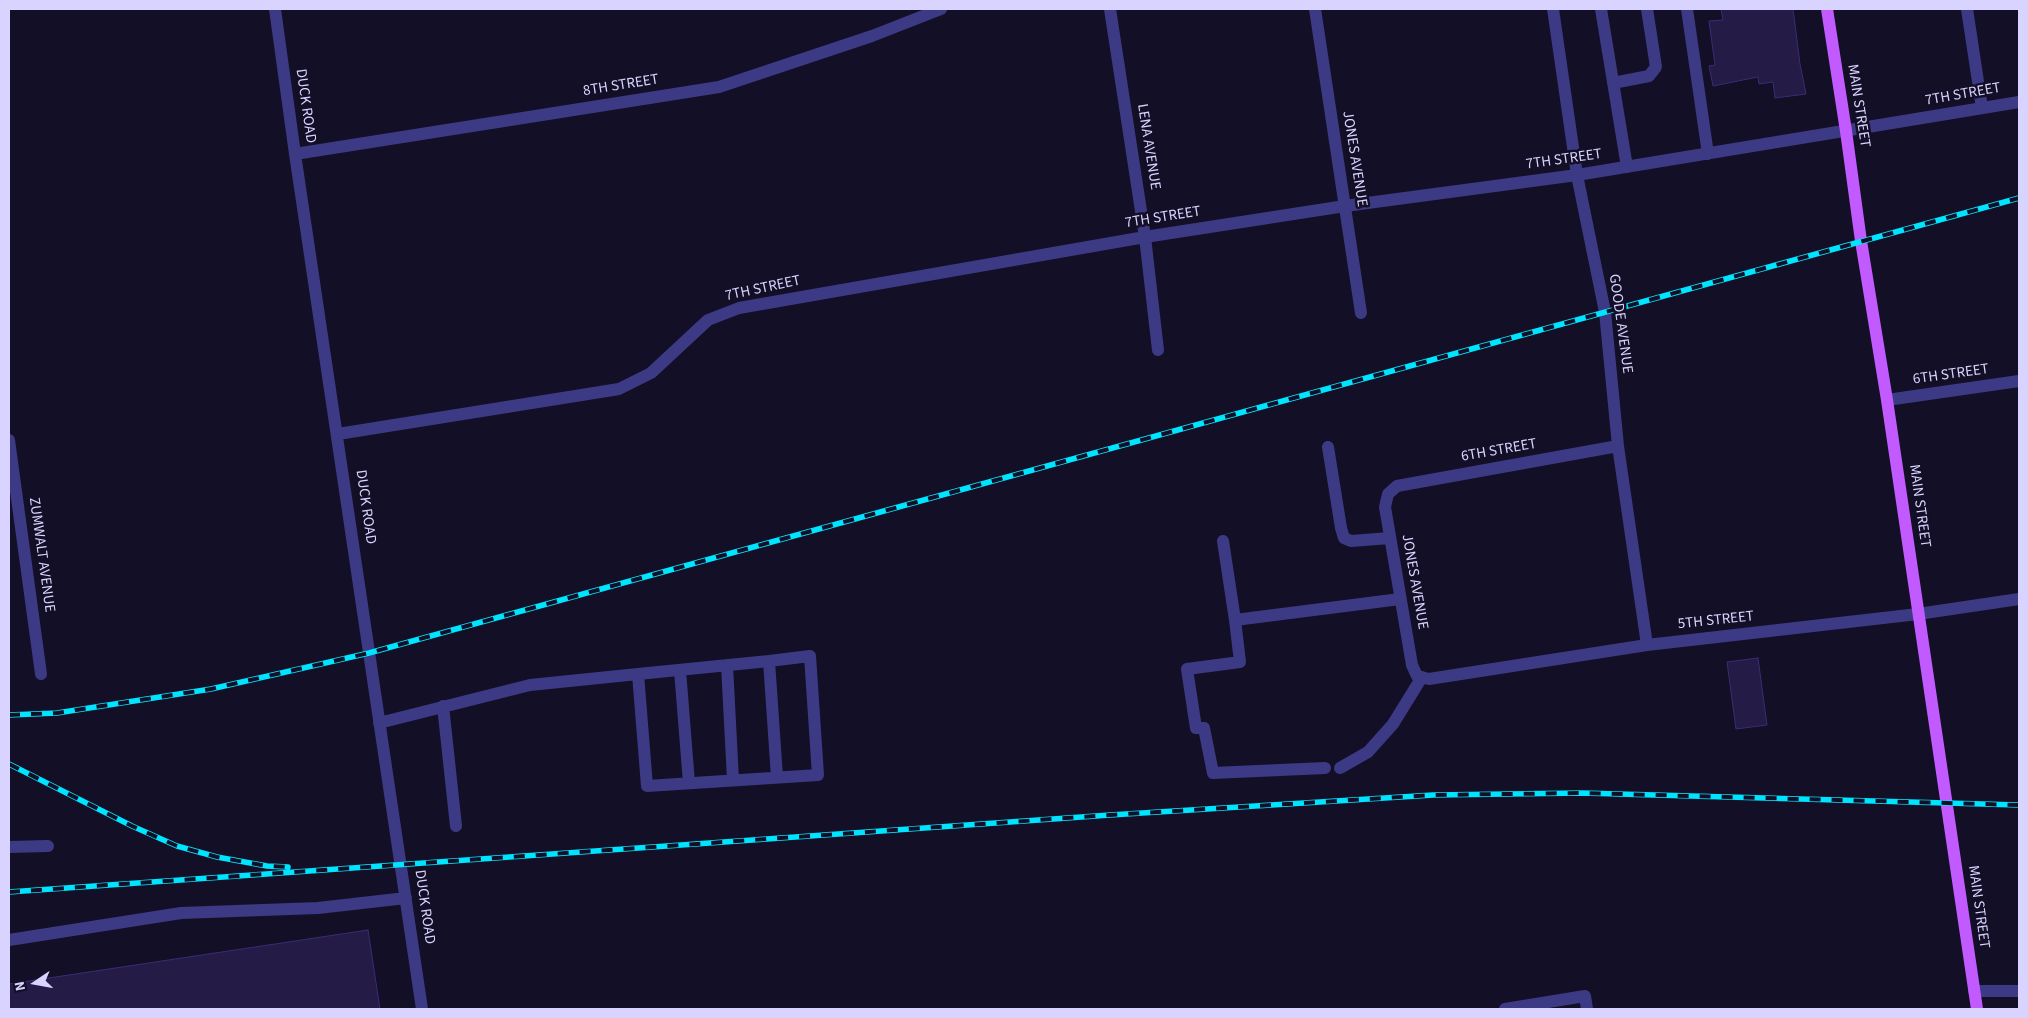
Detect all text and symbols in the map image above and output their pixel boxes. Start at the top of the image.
street label: MAIN STREET [1843,63,1873,149]
street label: DUCK ROAD [291,68,319,144]
street label: 8TH STREET [582,71,660,101]
street label: 7TH STREET [1924,80,2002,110]
street label: LENA AVENUE [1132,103,1164,191]
street label: JONES AVENUE [1338,110,1370,208]
street label: 7TH STREET [1525,146,1603,174]
street label: 7TH STREET [1124,203,1202,233]
street label: 7TH STREET [724,272,802,306]
street label: GOODE AVENUE [1604,273,1636,375]
street label: 6TH STREET [1912,361,1990,389]
street label: 6TH STREET [1460,436,1538,466]
street label: MAIN STREET [1904,463,1934,549]
street label: DUCK ROAD [351,469,379,545]
street label: ZUMWALT AVENUE [24,496,58,614]
street label: JONES AVENUE [1397,533,1431,631]
street label: 5TH STREET [1677,608,1755,634]
street label: MAIN STREET [1963,864,1993,950]
street label: DUCK ROAD [410,869,438,945]
north arrow [10,958,60,1008]
text: N [10,979,31,993]

